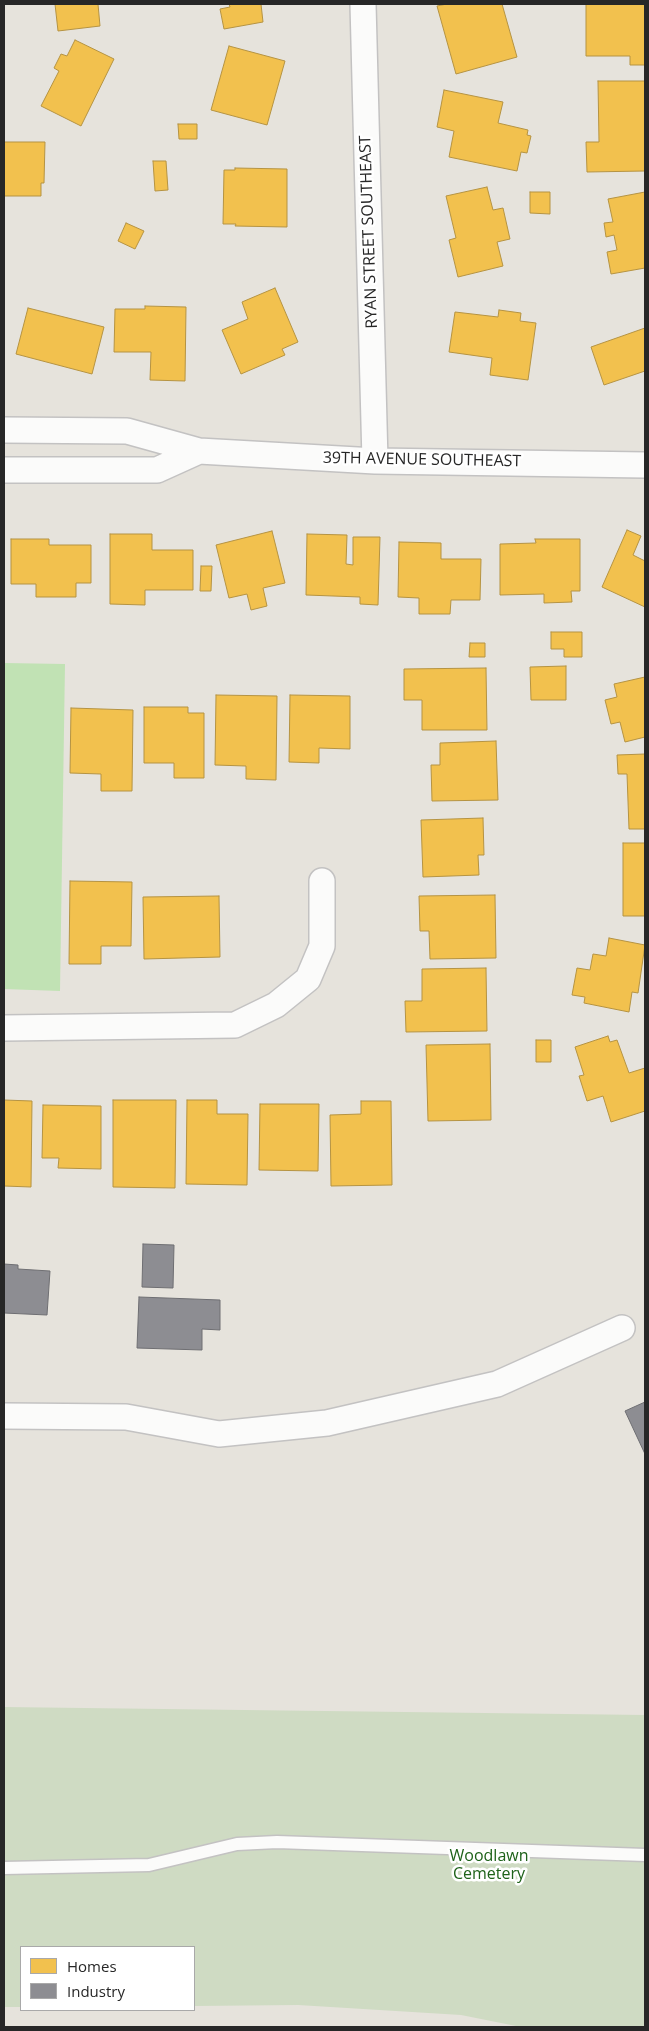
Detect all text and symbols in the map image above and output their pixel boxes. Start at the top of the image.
street label: RYAN STREET SOUTHEAST [356,135,382,329]
street label: 39TH AVENUE SOUTHEAST [323,449,521,471]
park label: Woodlawn Cemetery [450,1846,528,1884]
legend [20,1946,195,2011]
text: Homes [67,1956,117,1976]
text: Industry [67,1981,125,2001]

